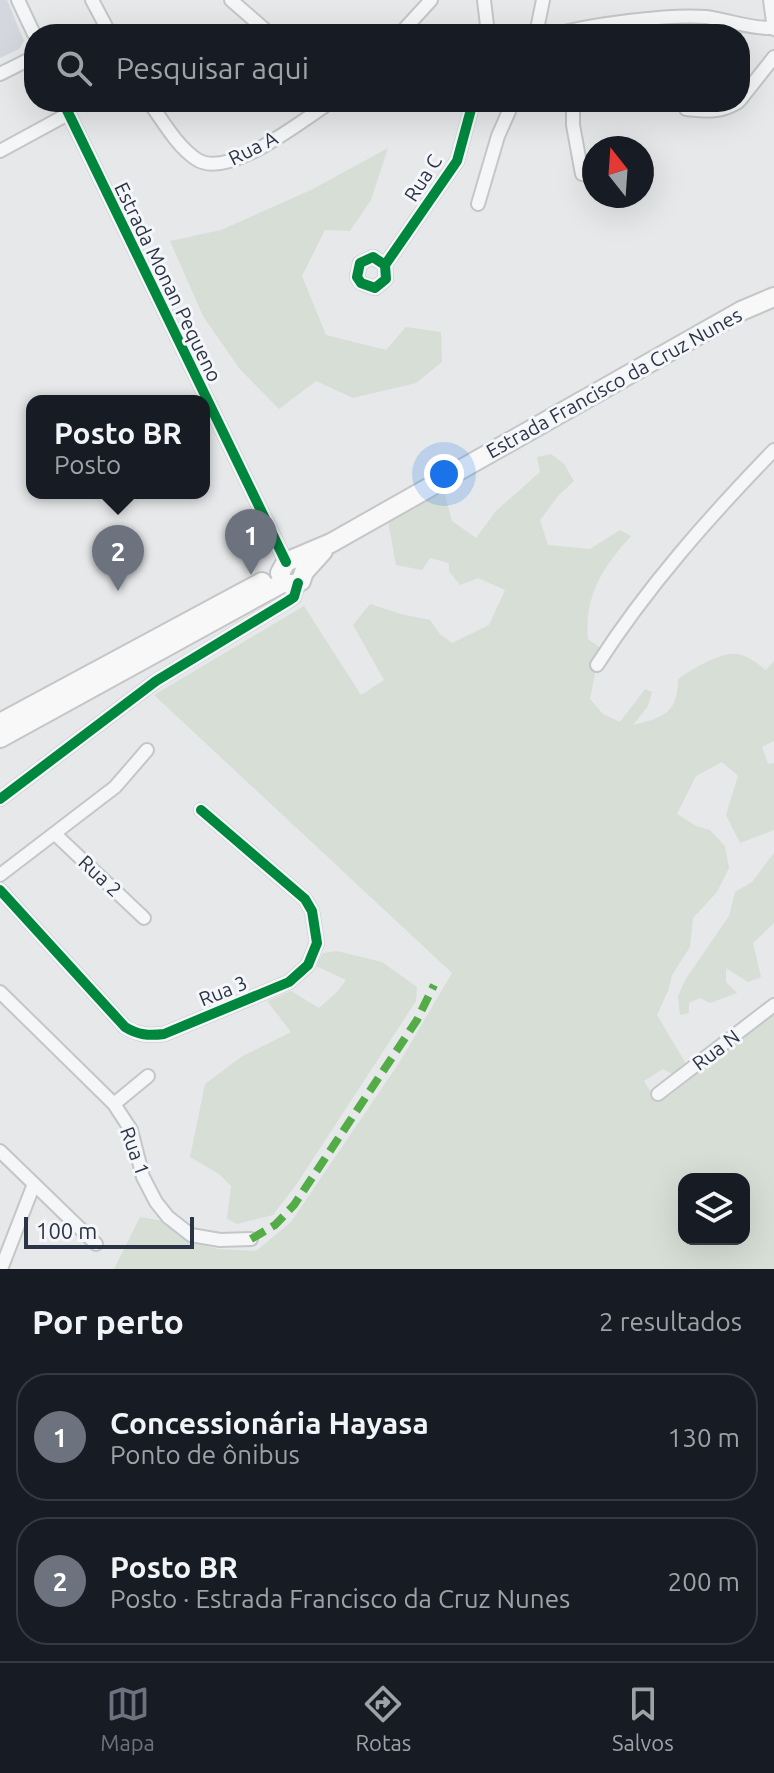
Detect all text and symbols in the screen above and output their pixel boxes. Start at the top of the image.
search box [24,24,750,112]
icon: search [52,46,96,90]
text: Pesquisar aqui [116,51,309,85]
street label: Rua A [224,126,281,170]
north arrow [582,136,654,208]
street label: Rua C [399,150,446,205]
street label: Estrada Monan Pequeno [110,178,227,385]
street label: Estrada Francisco da Cruz Nunes [482,303,745,463]
popup [26,395,210,499]
text: Posto BR [54,416,182,450]
text: Posto [54,450,121,479]
your location [424,454,464,494]
pin: 1 [225,509,277,575]
pin: 2 [92,525,144,591]
street label: Rua 2 [74,850,126,901]
street label: Rua 3 [195,971,250,1011]
street label: Rua N [688,1024,744,1075]
street label: Rua 1 [116,1123,155,1178]
map controls [678,1173,750,1245]
button: layers [678,1173,750,1245]
scale bar [24,1213,194,1249]
text: 100 m [36,1218,97,1243]
text: Por perto [32,1302,184,1340]
text: 2 resultados [599,1307,742,1336]
text: Concessionária Hayasa [110,1406,429,1440]
text: 1 [53,1423,67,1452]
text: 130 m [668,1423,740,1452]
text: Ponto de ônibus [110,1440,300,1469]
text: Posto BR [110,1550,238,1584]
text: 2 [53,1567,67,1596]
text: 200 m [668,1567,740,1596]
text: Posto · Estrada Francisco da Cruz Nunes [110,1584,570,1613]
tab: Mapa [100,1682,155,1755]
tab: Rotas [355,1682,411,1755]
tab: Salvos [612,1682,674,1755]

